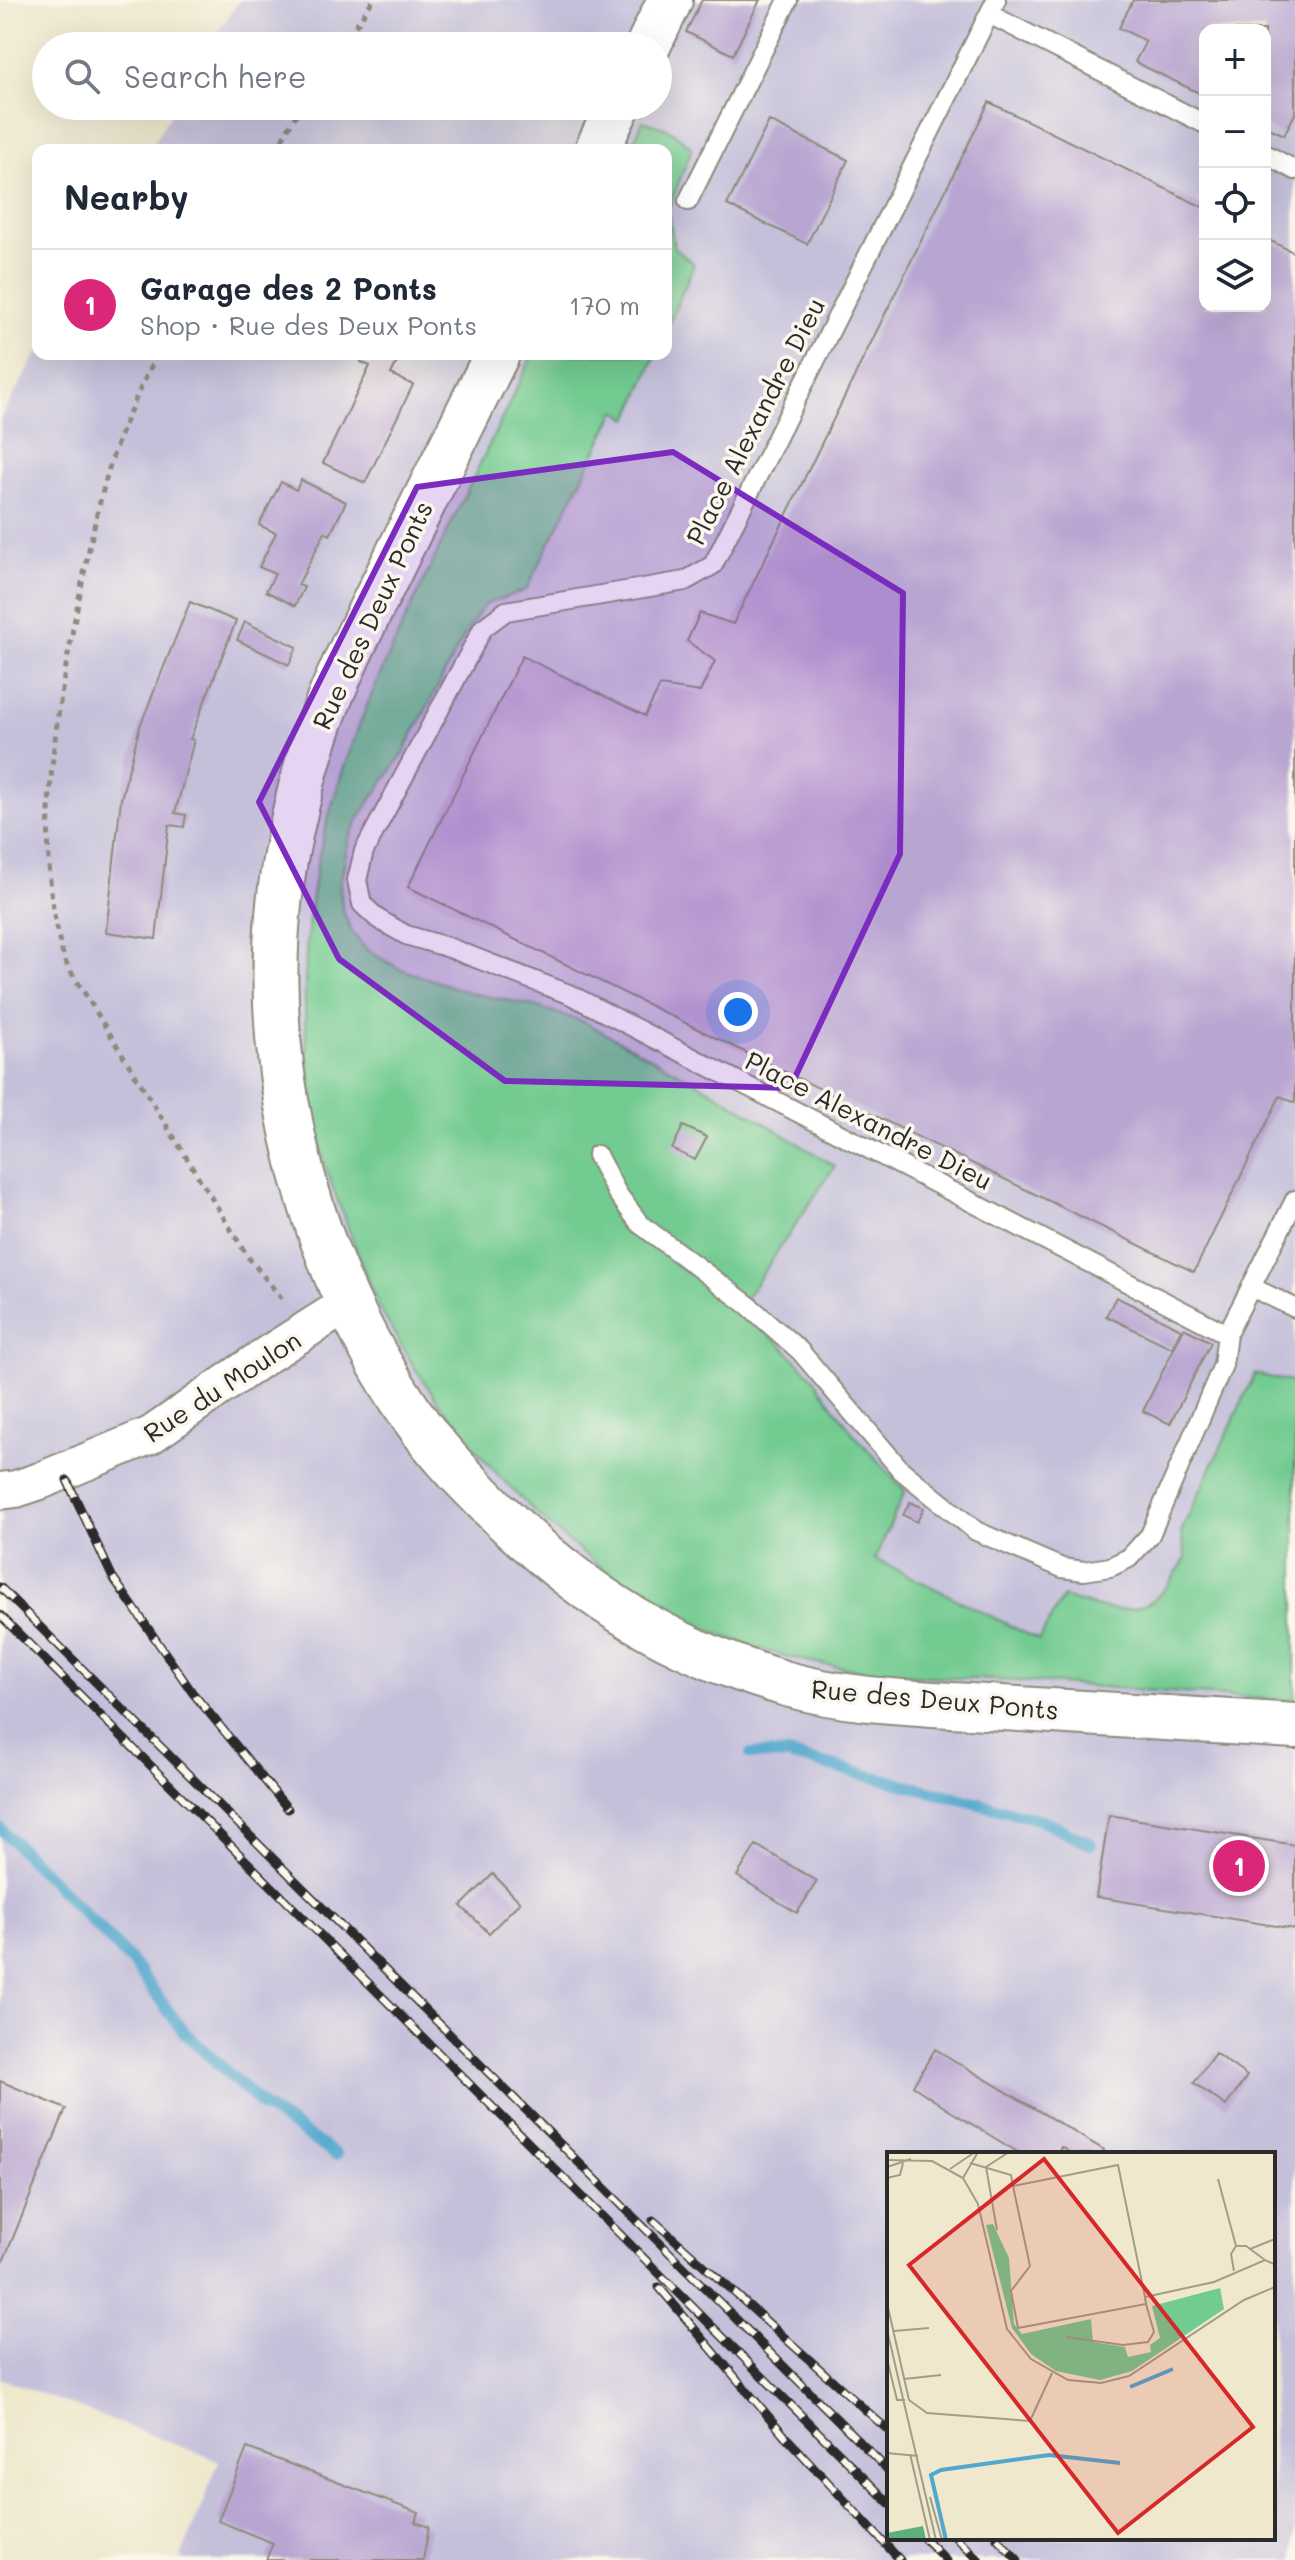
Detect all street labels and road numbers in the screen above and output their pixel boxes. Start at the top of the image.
street label: Place Alexandre Dieu [678,292,832,550]
street label: Rue des Deux Ponts [304,495,440,735]
street label: Place Alexandre Dieu [740,1043,998,1197]
street label: Rue du Moulon [137,1322,307,1450]
street label: Rue des Deux Ponts [810,1671,1060,1727]

